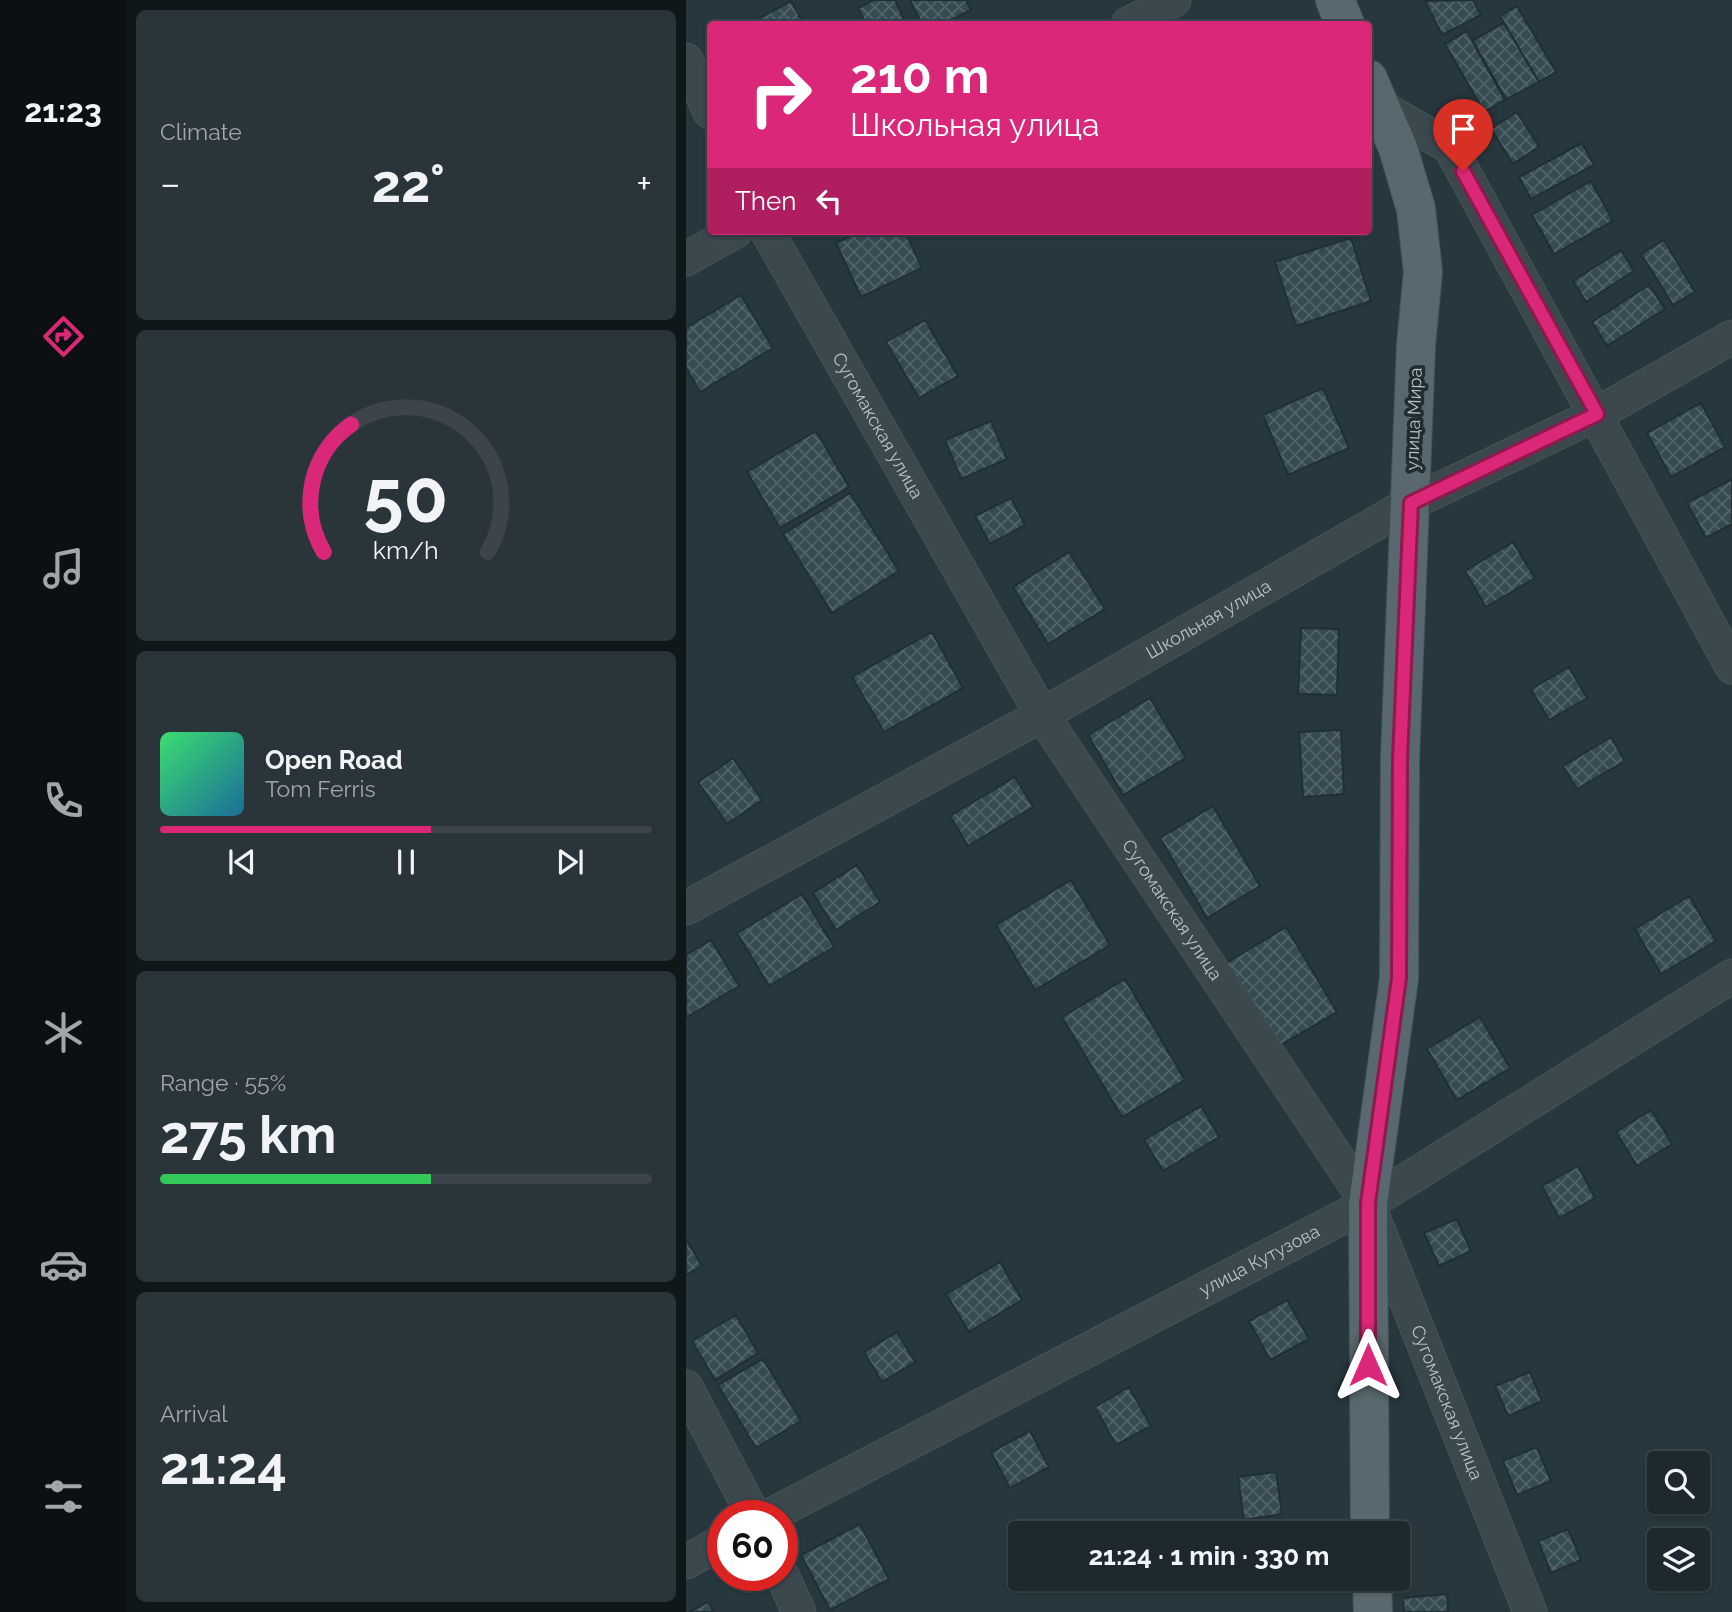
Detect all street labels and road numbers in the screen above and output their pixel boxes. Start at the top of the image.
street label: Сугомакская улица [828,349,928,502]
street label: улица Мира [1401,367,1426,471]
street label: Школьная улица [1142,575,1274,663]
street label: Сугомакская улица [1118,835,1227,984]
street label: улица Кутузова [1195,1220,1323,1300]
street label: Сугомакская улица [1407,1322,1487,1483]

